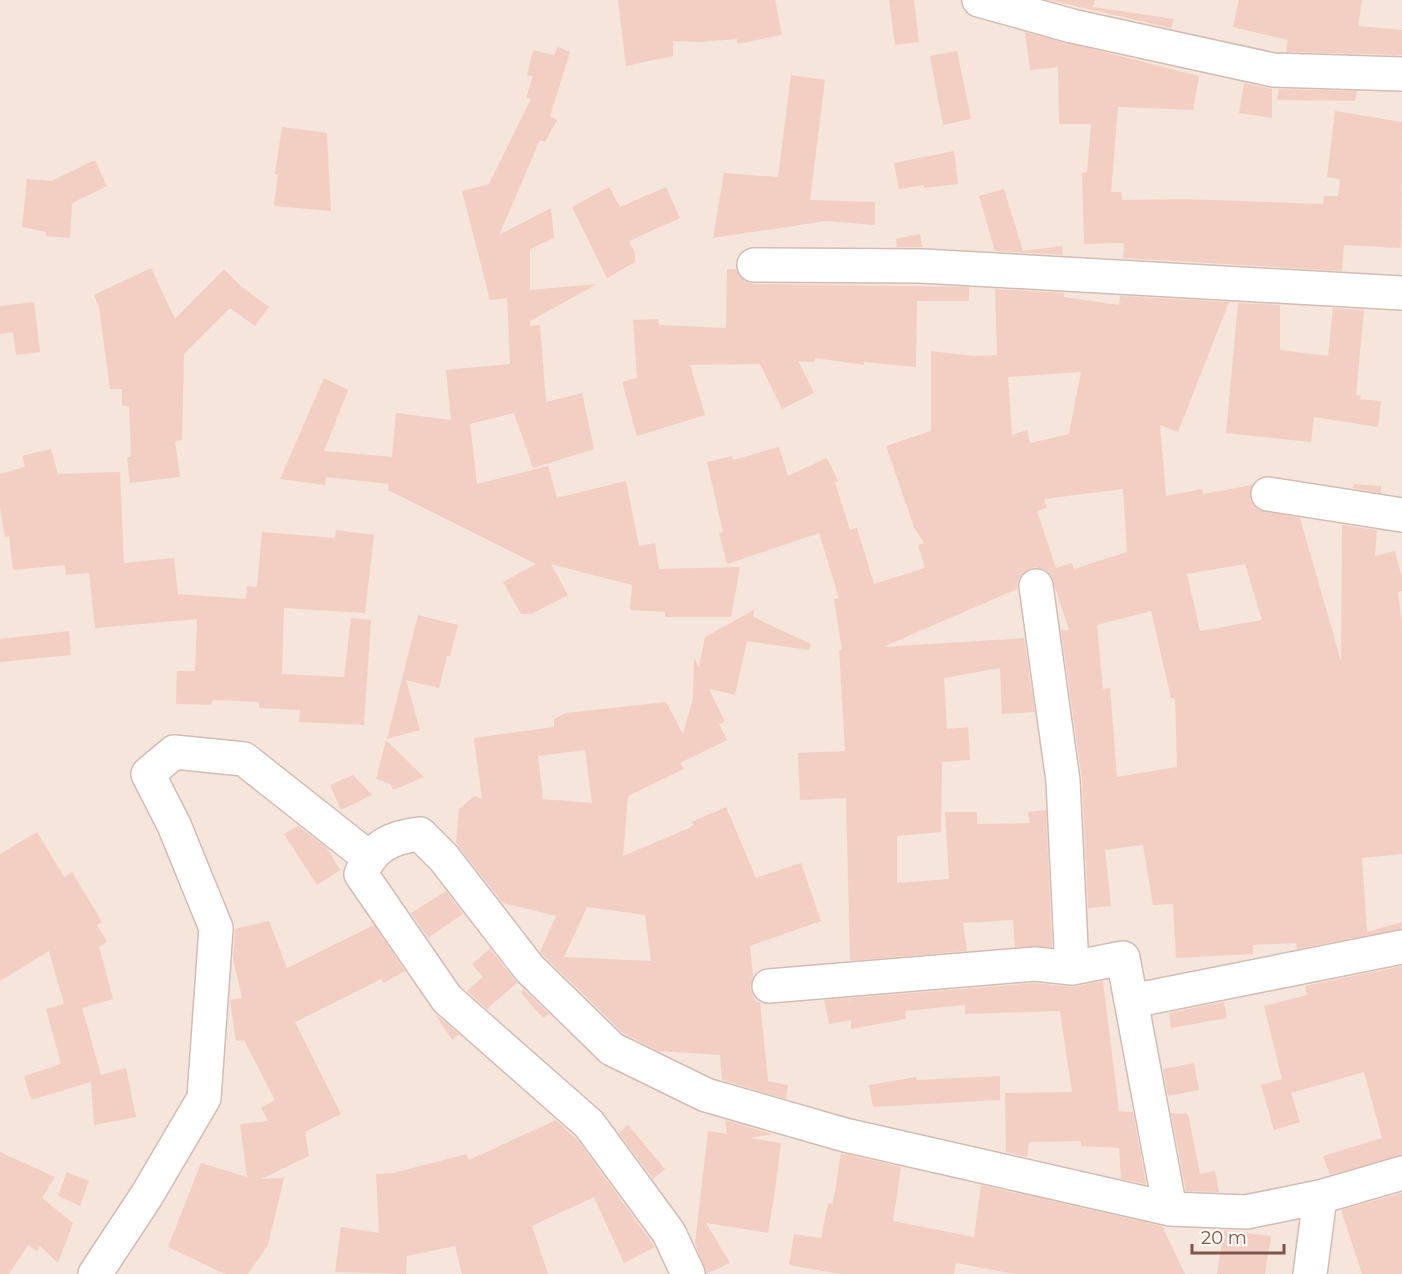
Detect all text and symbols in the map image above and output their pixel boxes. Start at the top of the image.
scale bar [1192,1217,1284,1255]
text: 20 m [1201,1227,1247,1249]

